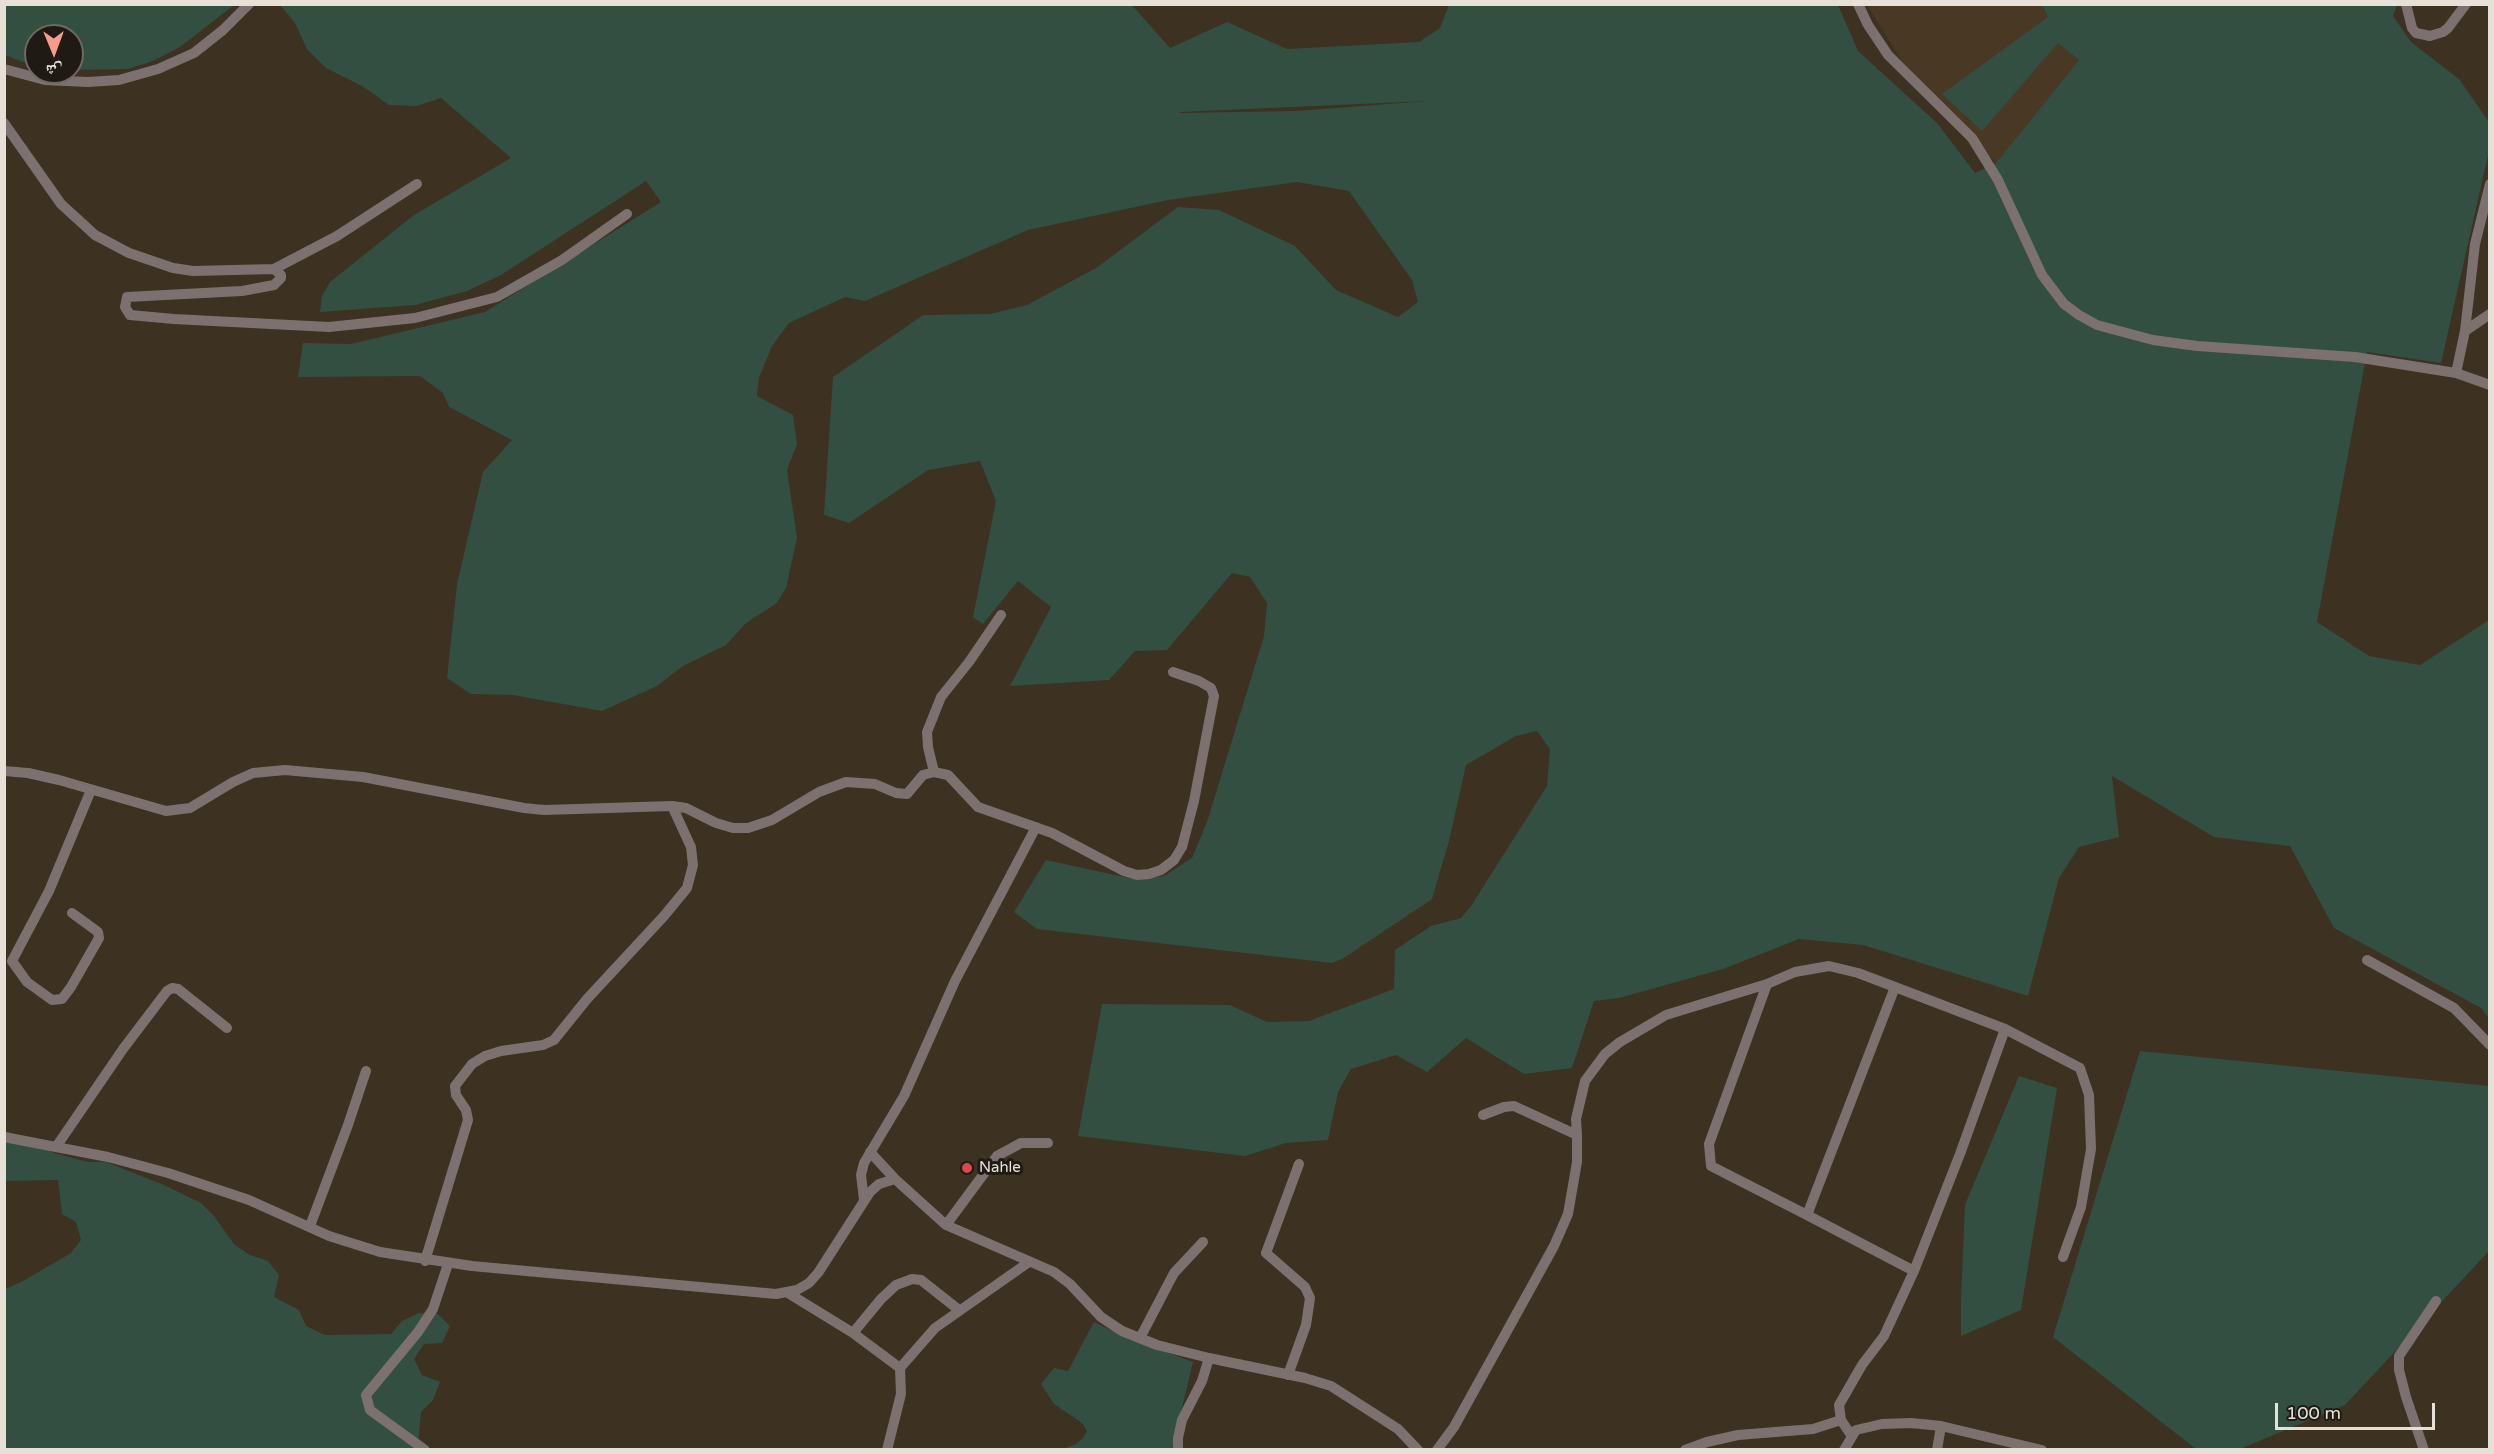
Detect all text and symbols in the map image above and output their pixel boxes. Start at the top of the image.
north arrow [24,24,84,84]
text: ش [46,60,63,80]
place label: Nahle [979,1159,1021,1177]
marker: Nahle [960,1161,974,1175]
scale bar [2278,1391,2438,1429]
text: 100 m [2286,1402,2341,1424]

